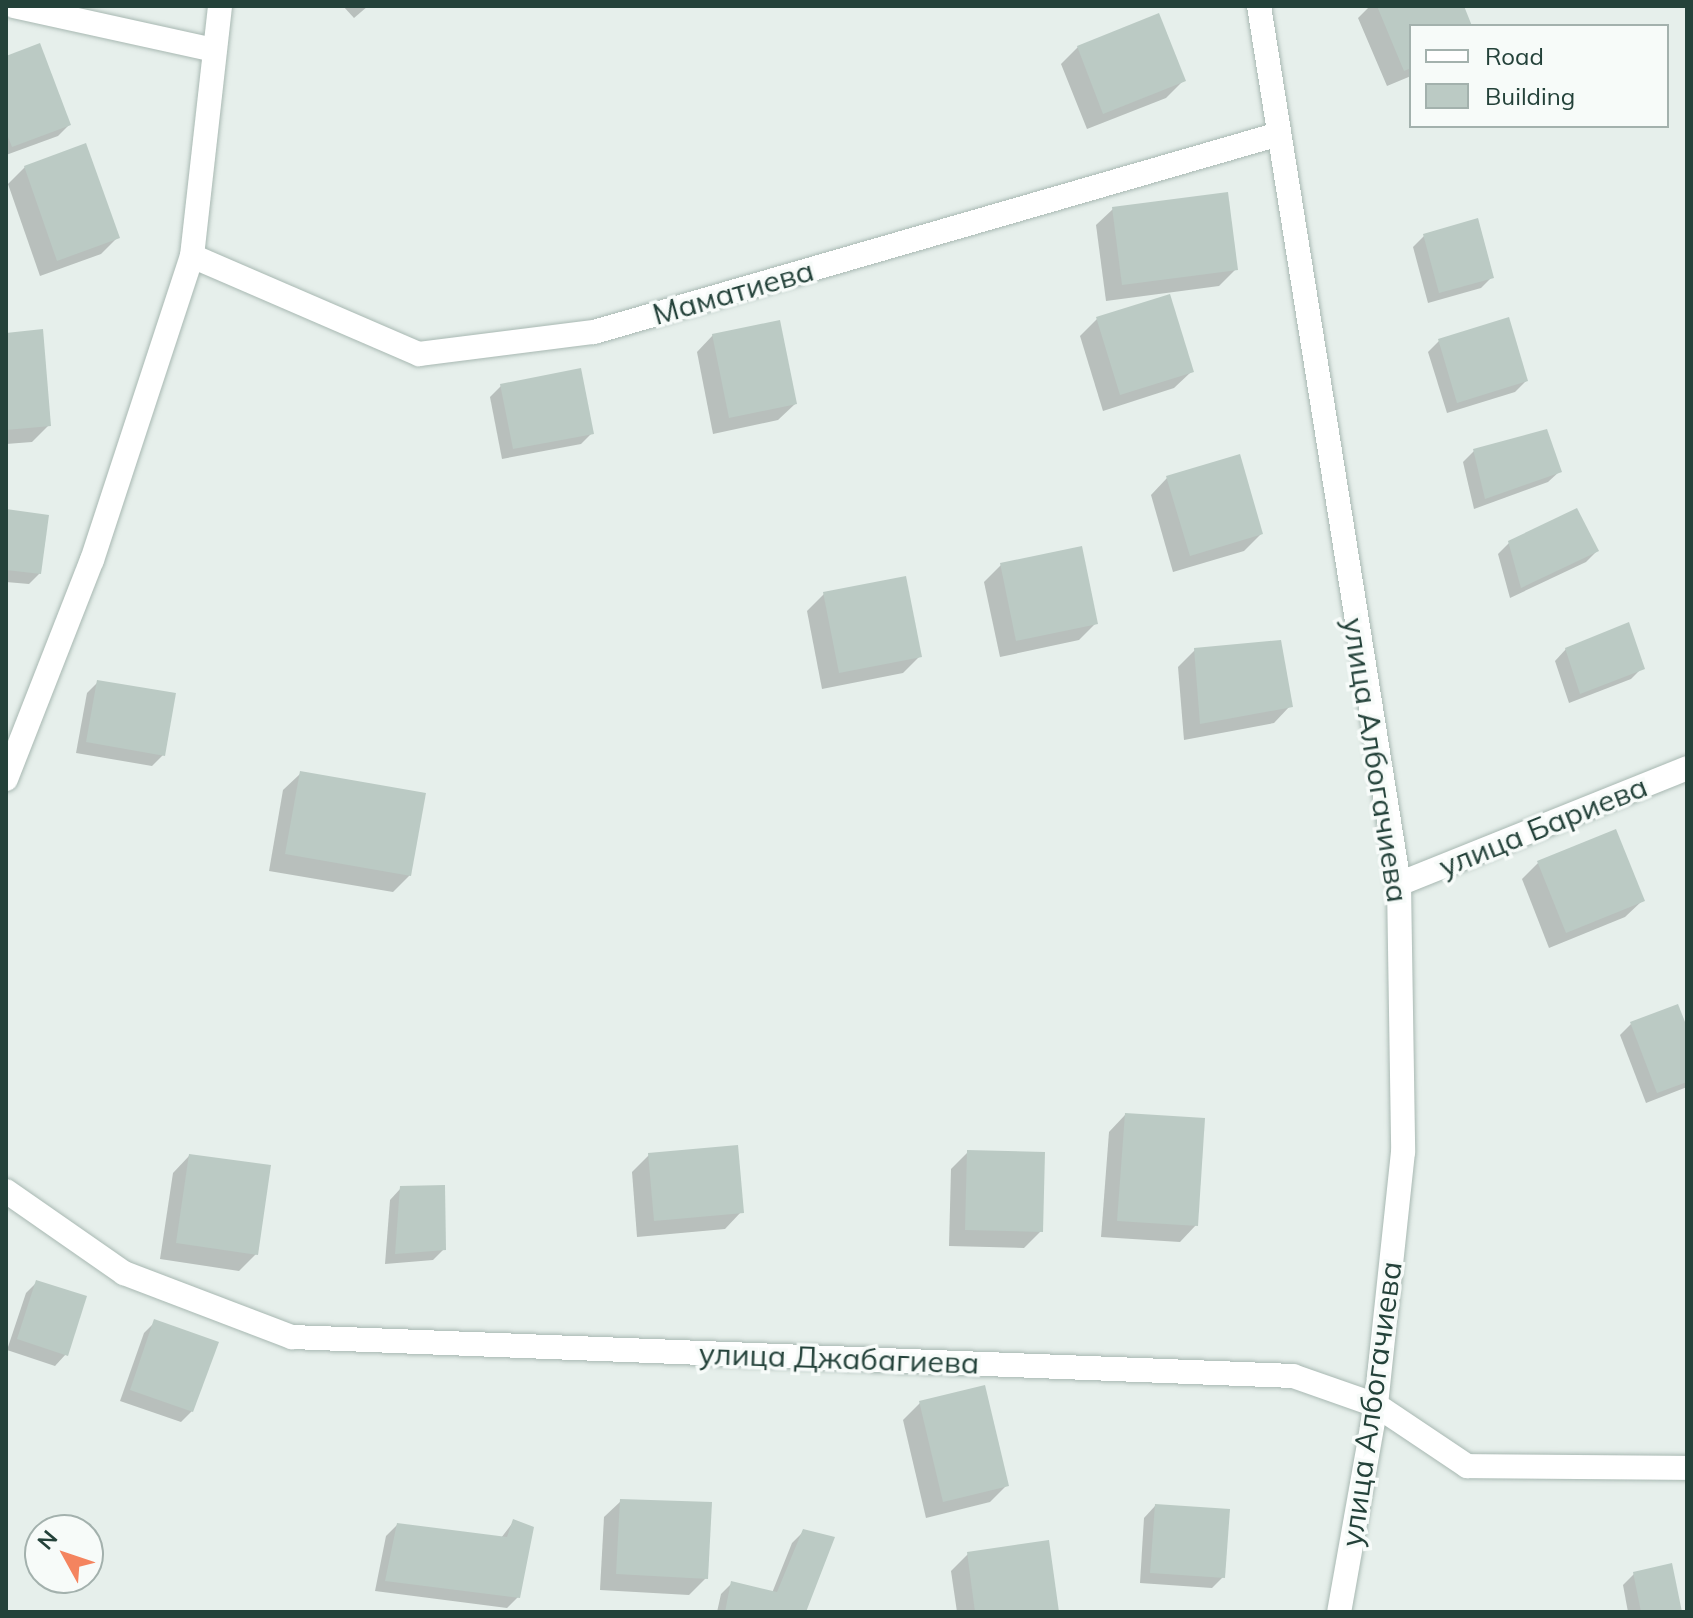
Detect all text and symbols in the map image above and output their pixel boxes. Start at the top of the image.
legend [1409,24,1669,128]
text: Road [1485,41,1544,71]
text: Building [1485,81,1575,111]
street label: Маматиева [648,252,818,332]
street label: улица Албогачиева [1336,615,1416,905]
street label: улица Бариева [1433,768,1653,884]
street label: улица Албогачиева [1333,1259,1409,1549]
street label: улица Джабагиева [698,1335,980,1381]
north arrow [24,1514,104,1594]
text: N [31,1524,63,1555]

